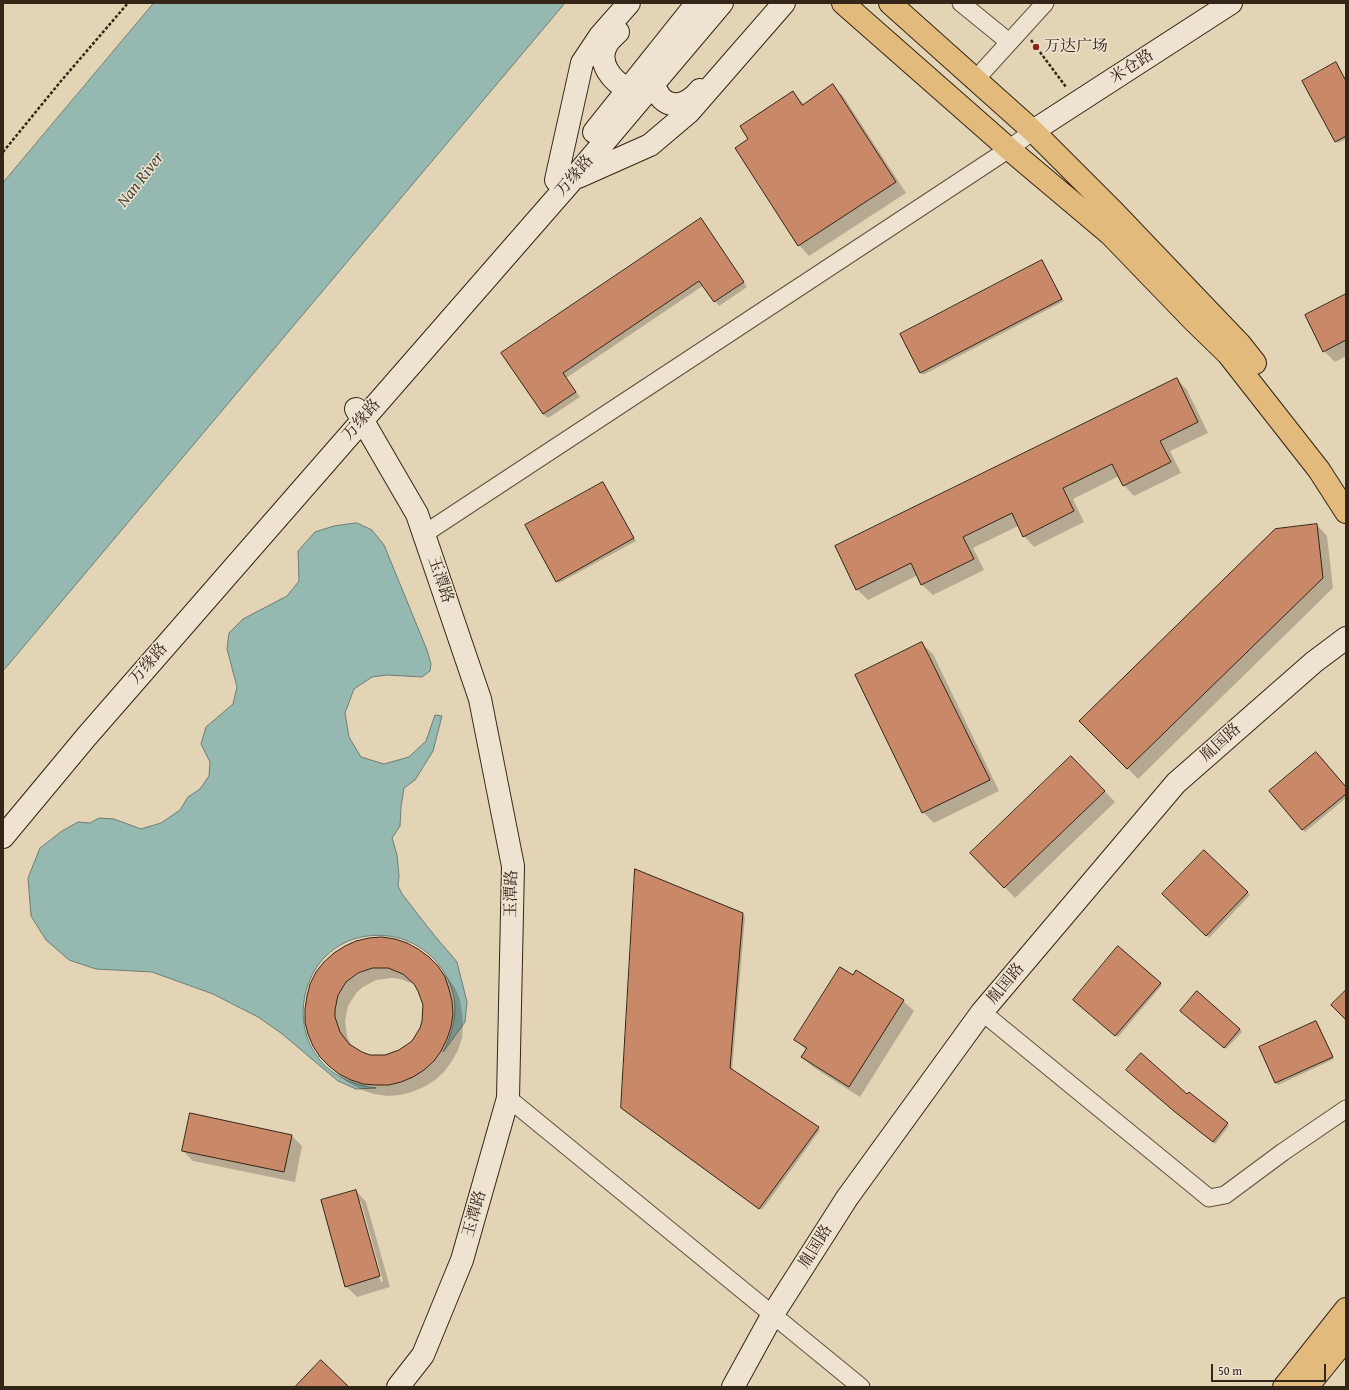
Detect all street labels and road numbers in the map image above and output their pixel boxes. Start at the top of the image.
street label: 米仓路 [1107,46,1157,88]
street label: 万缘路 [552,152,598,200]
street label: 万缘路 [339,396,385,444]
street label: 玉潭路 [423,554,457,606]
street label: 万缘路 [126,640,172,688]
street label: 胤国路 [1197,720,1245,766]
street label: 玉潭路 [502,870,522,918]
street label: 胤国路 [983,959,1029,1009]
street label: 玉潭路 [459,1188,491,1240]
street label: 胤国路 [795,1222,837,1272]

